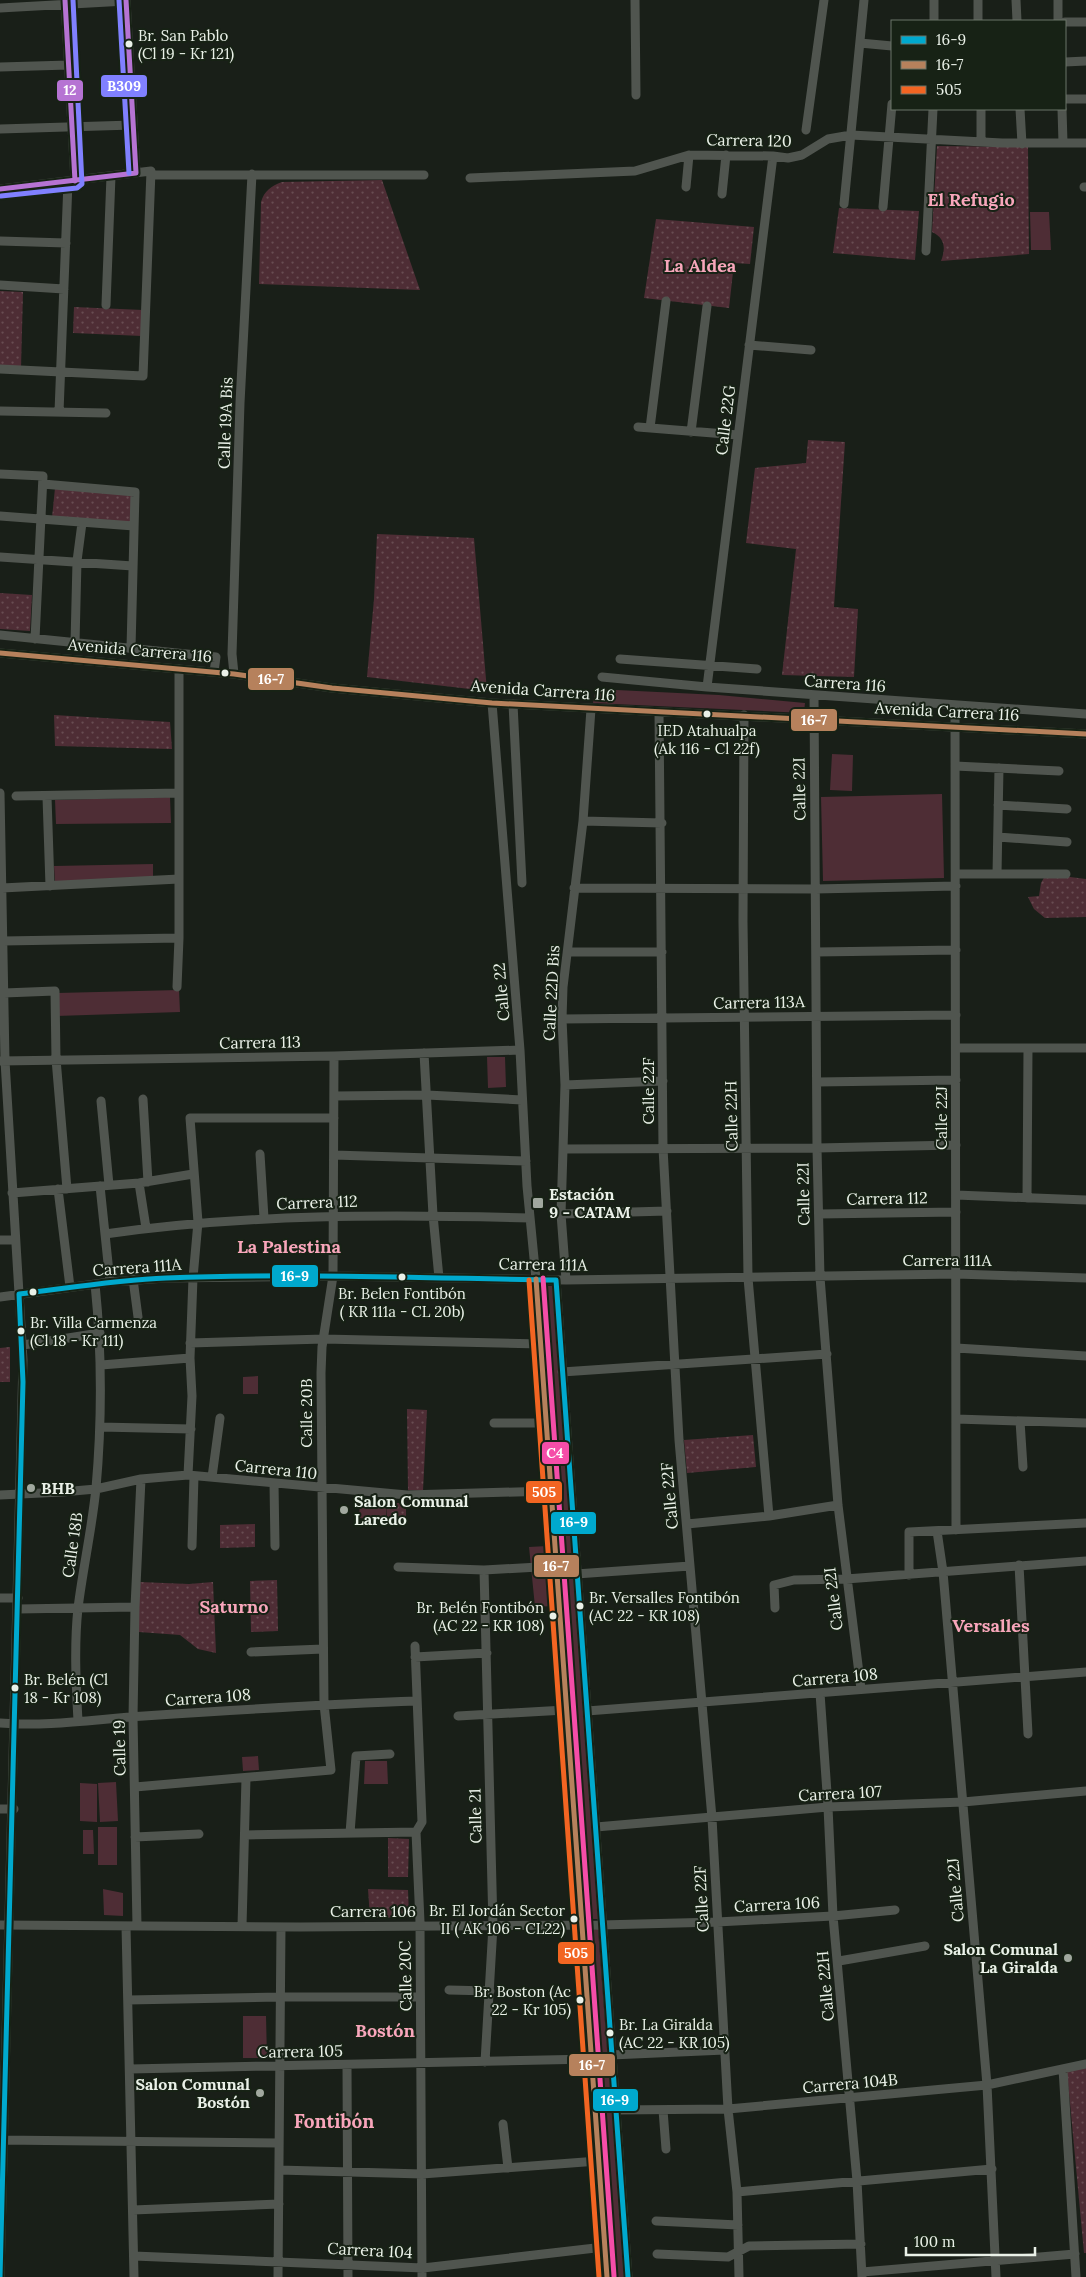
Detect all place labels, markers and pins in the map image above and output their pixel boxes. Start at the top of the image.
place label: Br. San Pablo (Cl 19 - Kr 121) [138,26,235,64]
marker: Br. San Pablo (Cl 19 - Kr 121) [124,39,134,49]
unlabelled marker [220,668,230,678]
marker: IED Atahualpa (Ak 116 - Cl 22f) [702,709,712,719]
place label: IED Atahualpa (Ak 116 - Cl 22f) [654,721,760,759]
place label: Estación 9 - CATAM [549,1184,631,1222]
marker: Estación 9 - CATAM [531,1196,545,1210]
marker: Br. Belen Fontibón ( KR 111a - CL 20b) [397,1272,407,1282]
place label: Br. Belen Fontibón ( KR 111a - CL 20b) [338,1284,466,1322]
unlabelled marker [28,1287,38,1297]
place label: Br. Villa Carmenza (Cl 18 - Kr 111) [30,1313,157,1351]
marker: Br. Villa Carmenza (Cl 18 - Kr 111) [16,1326,26,1336]
place label: BHB [41,1478,75,1498]
marker: BHB [25,1482,37,1494]
place label: Salon Comunal Laredo [354,1491,469,1529]
marker: Salon Comunal Laredo [338,1504,350,1516]
place label: Br. Versalles Fontibón (AC 22 - KR 108) [589,1588,740,1626]
place label: Br. Belén Fontibón (AC 22 - KR 108) [416,1598,544,1636]
marker: Br. Versalles Fontibón (AC 22 - KR 108) [575,1601,585,1611]
marker: Br. Belén Fontibón (AC 22 - KR 108) [548,1611,558,1621]
place label: Br. Belén (Cl 18 - Kr 108) [24,1670,108,1708]
marker: Br. Belén (Cl 18 - Kr 108) [10,1683,20,1693]
place label: Br. El Jordán Sector II ( AK 106 - CL22) [429,1901,565,1939]
marker: Br. El Jordán Sector II ( AK 106 - CL22) [569,1914,579,1924]
place label: Salon Comunal La Giralda [943,1939,1059,1977]
marker: Salon Comunal La Giralda [1062,1952,1074,1964]
place label: Br. Boston (Ac 22 - Kr 105) [474,1982,571,2020]
marker: Br. Boston (Ac 22 - Kr 105) [575,1995,585,2005]
place label: Br. La Giralda (AC 22 - KR 105) [619,2015,730,2053]
marker: Br. La Giralda (AC 22 - KR 105) [605,2028,615,2038]
place label: Salon Comunal Bostón [135,2074,250,2112]
marker: Salon Comunal Bostón [254,2087,266,2099]

